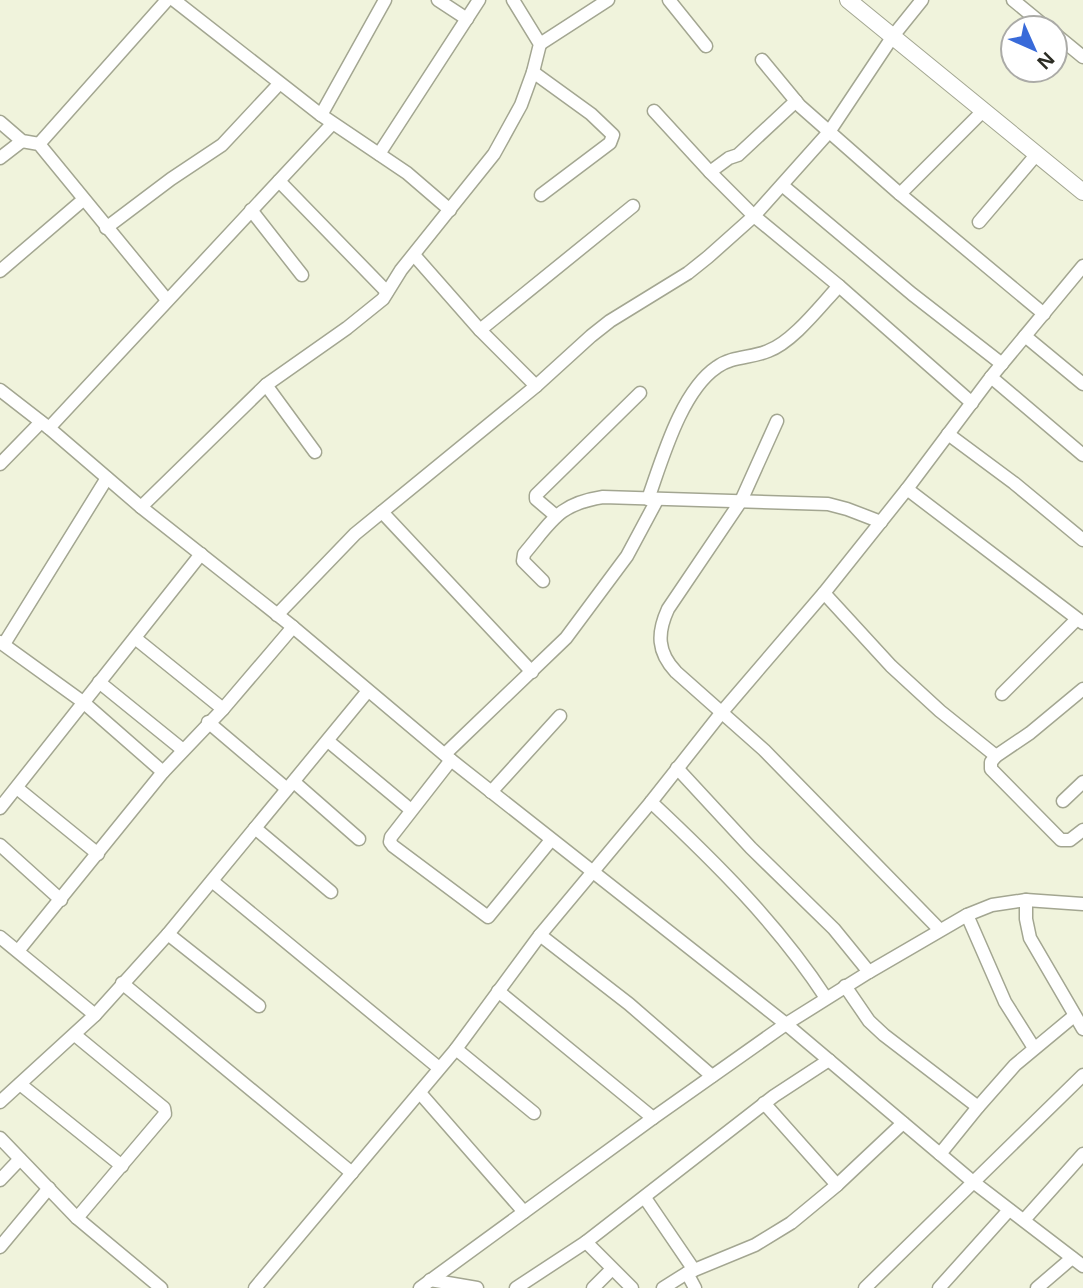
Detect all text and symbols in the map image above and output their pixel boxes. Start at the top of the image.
north arrow [999,14,1069,84]
text: N [1031,46,1061,76]

